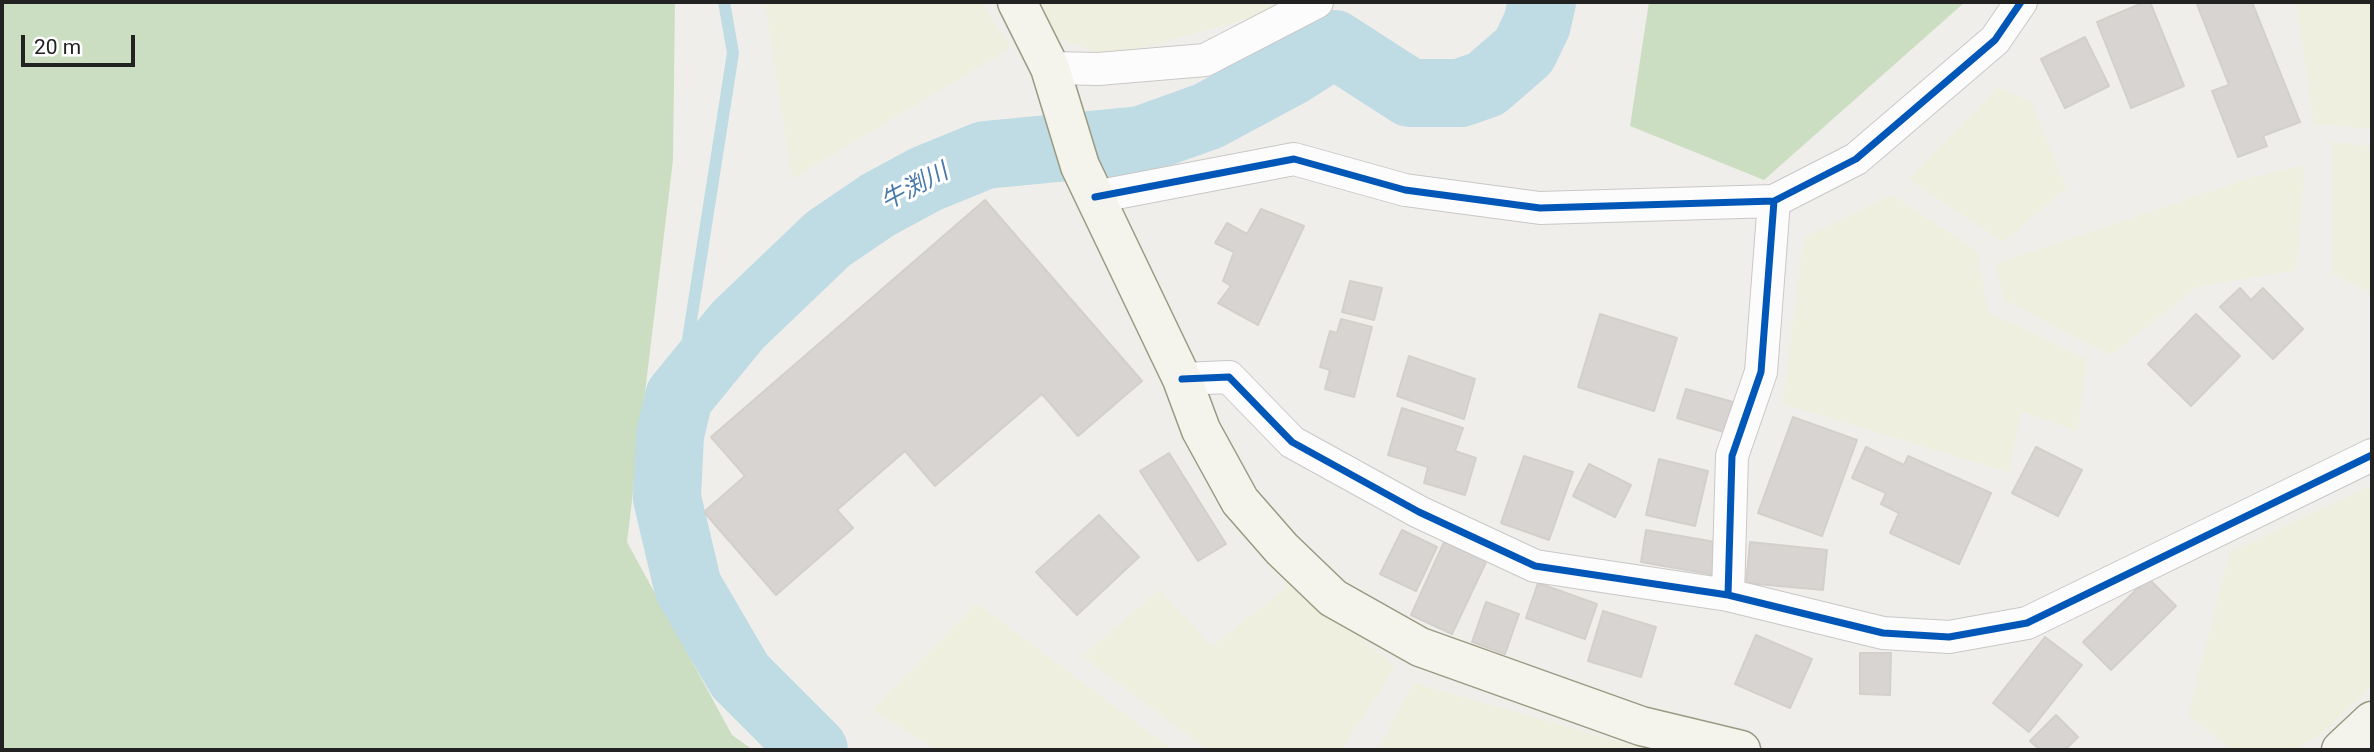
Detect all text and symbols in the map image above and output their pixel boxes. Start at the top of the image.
scale bar [24,21,138,65]
text: 20 m [34,35,81,59]
water label: 牛渕川 [876,158,954,218]

